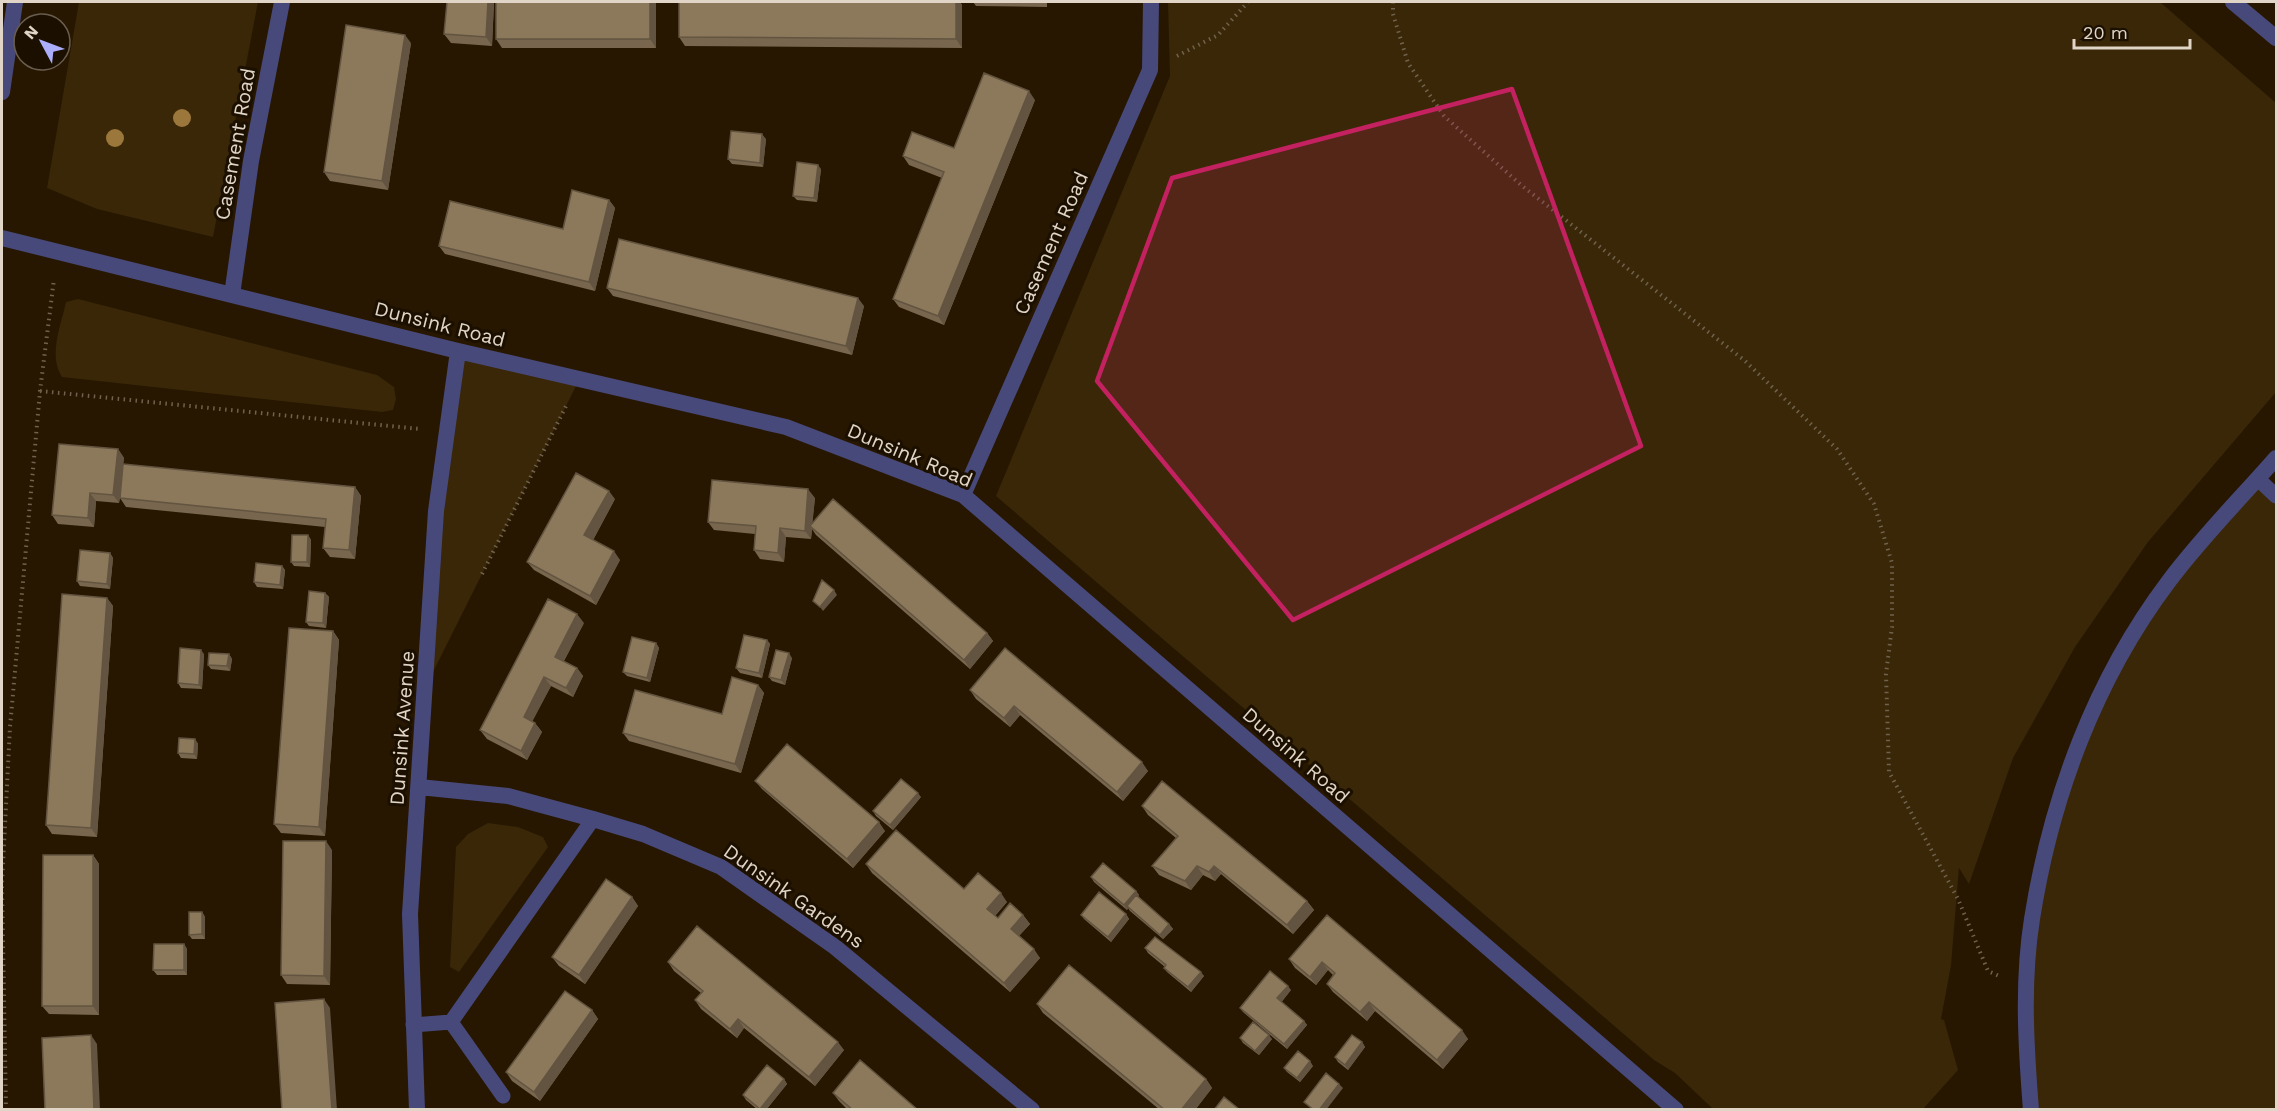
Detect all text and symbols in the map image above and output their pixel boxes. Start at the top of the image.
north arrow [12,12,72,72]
scale bar [2074,12,2190,50]
text: N [20,22,42,43]
text: 20 m [2083,22,2128,43]
street label: Casement Road [210,66,260,222]
street label: Casement Road [1009,168,1093,318]
street label: Dunsink Road [372,296,508,352]
street label: Dunsink Road [844,418,976,492]
street label: Dunsink Avenue [385,650,419,806]
street label: Dunsink Road [1238,702,1354,808]
street label: Dunsink Gardens [719,839,869,953]

